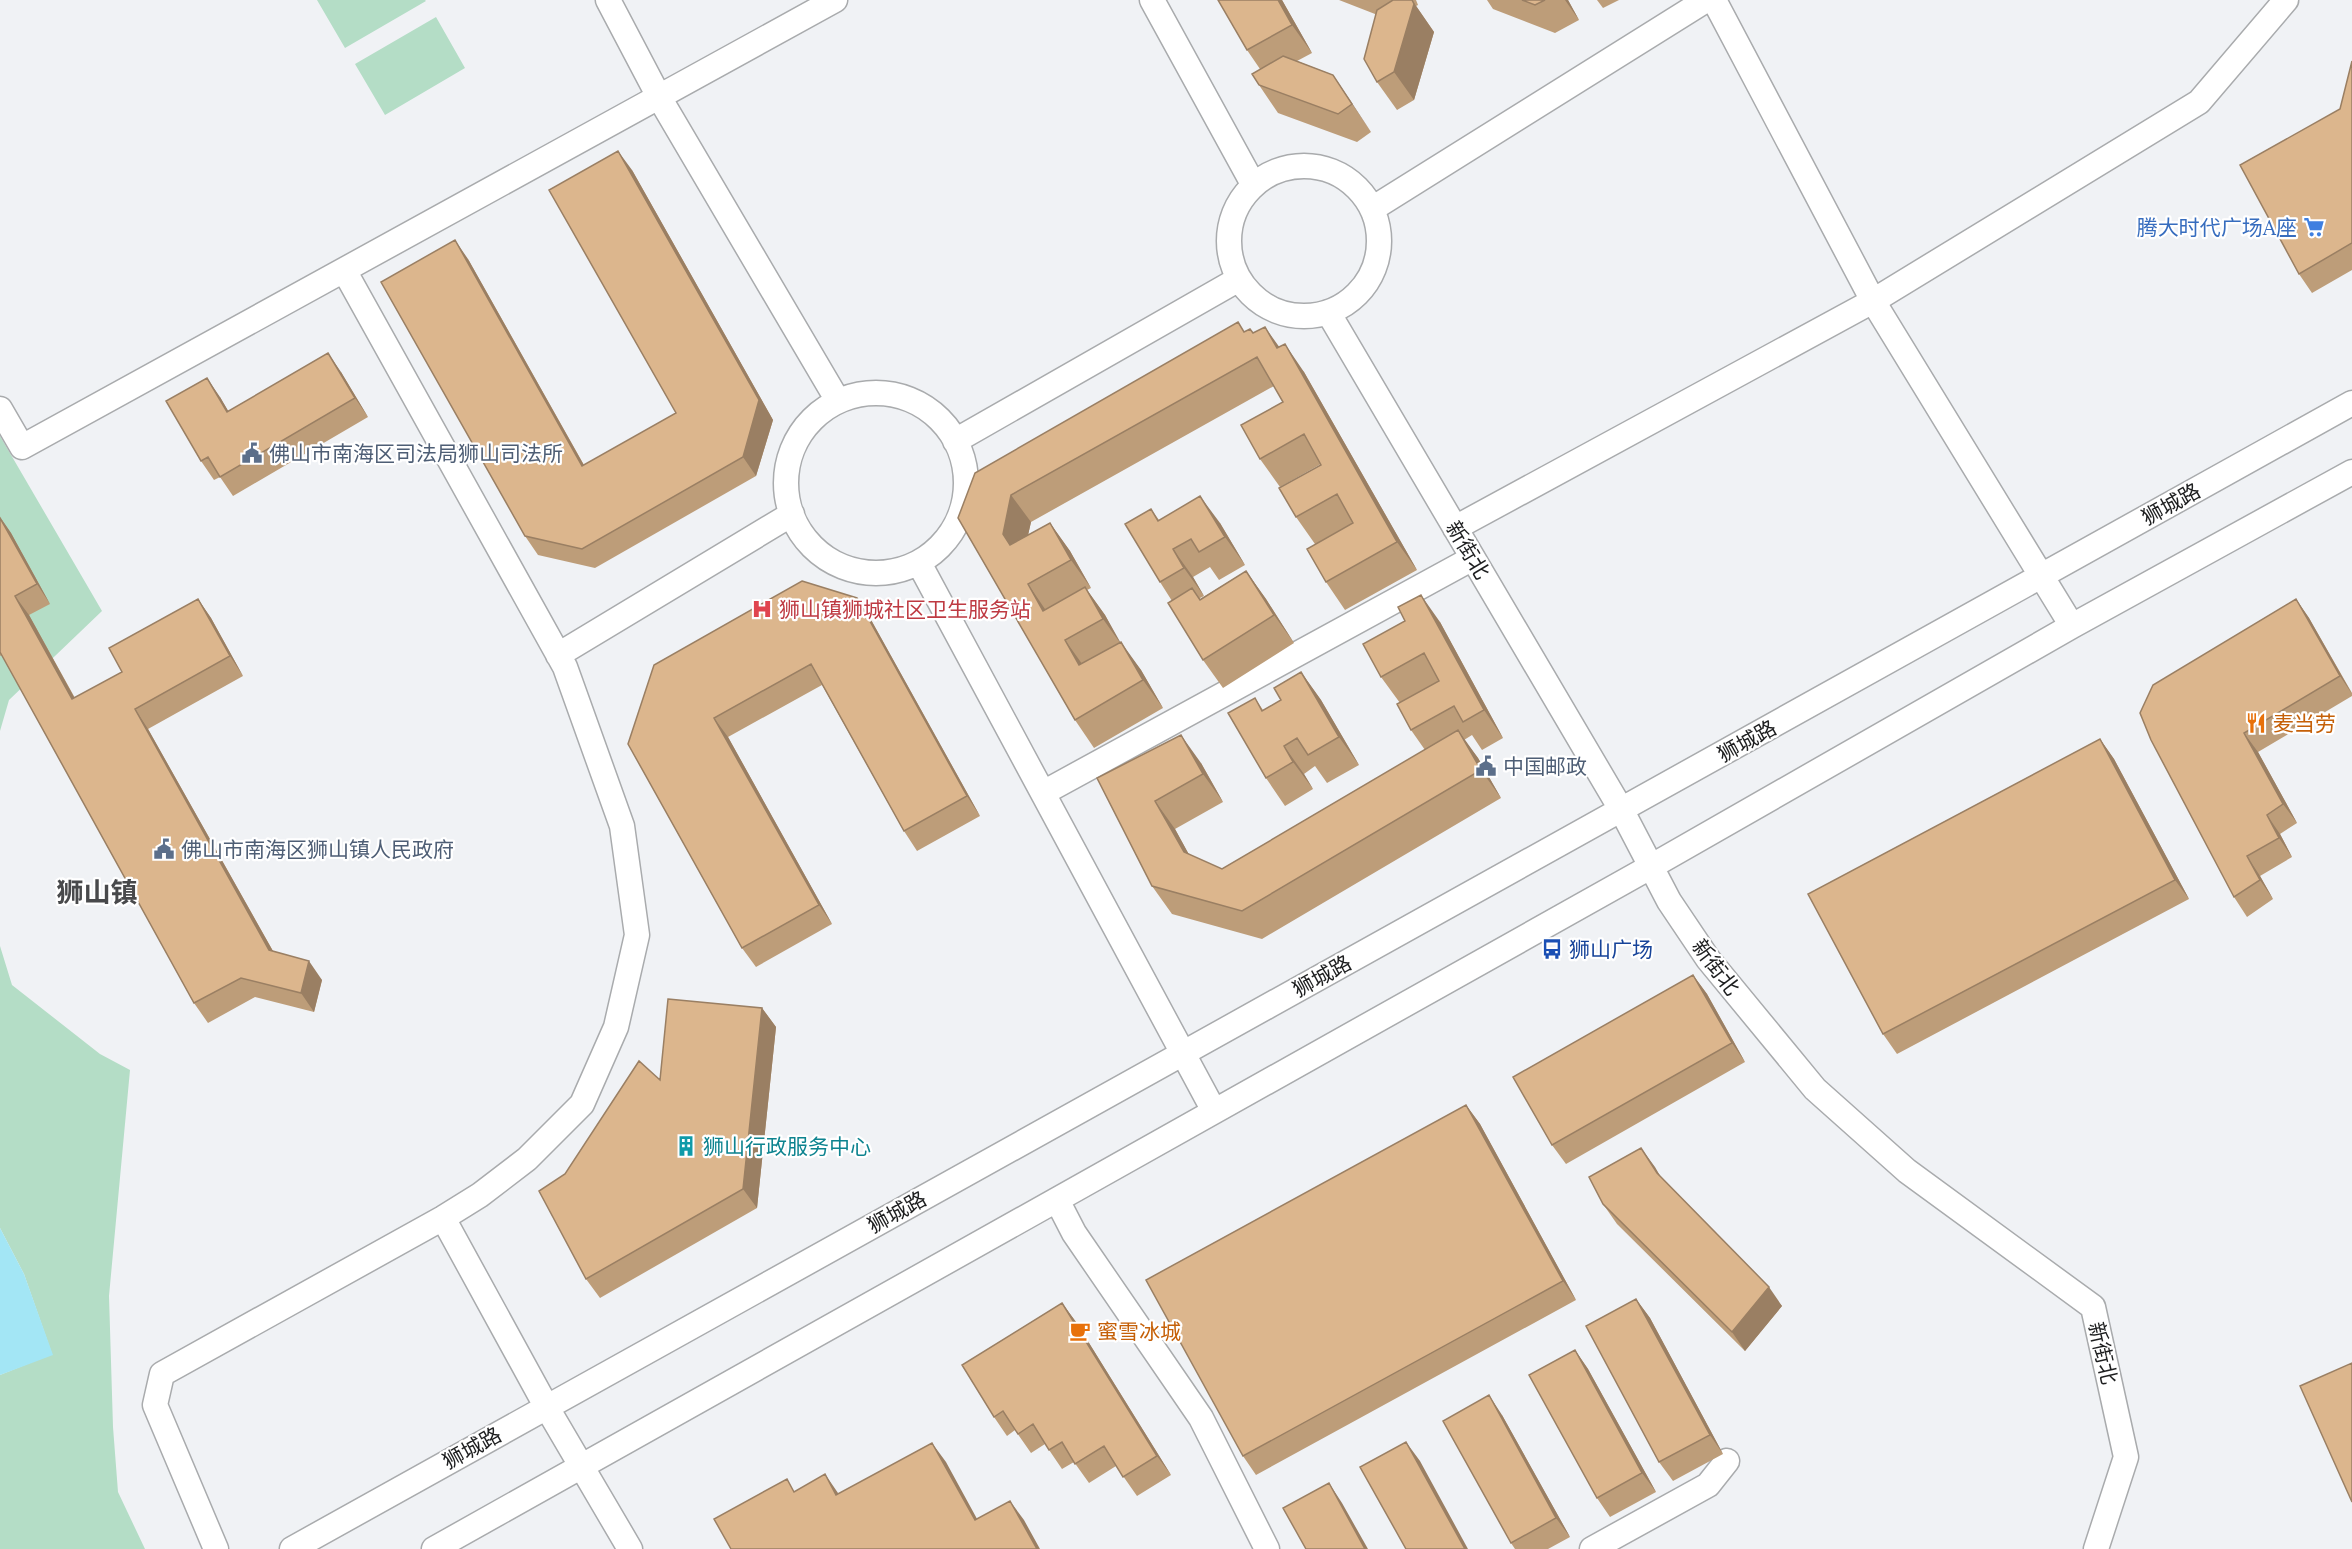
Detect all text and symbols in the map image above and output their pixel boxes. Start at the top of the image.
place label: 腾大时代广场A座 [2137,214,2297,241]
supermarket icon: 腾大时代广场A座 [2302,215,2326,239]
place label: 佛山市南海区司法局狮山司法所 [269,440,563,467]
public building icon: 佛山市南海区司法局狮山司法所 [240,441,264,465]
street label: 狮城路 [2137,477,2205,531]
street label: 新街北 [1440,516,1496,584]
place label: 狮山镇狮城社区卫生服务站 [779,596,1031,623]
hospital icon: 狮山镇狮城社区卫生服务站 [750,597,774,621]
place label: 麦当劳 [2273,710,2336,737]
restaurant icon: 麦当劳 [2244,711,2268,735]
street label: 狮城路 [1713,714,1781,768]
place label: 中国邮政 [1503,753,1587,780]
public building icon: 中国邮政 [1474,754,1498,778]
place label: 佛山市南海区狮山镇人民政府 [181,836,454,863]
public building icon: 佛山市南海区狮山镇人民政府 [152,837,176,861]
district label: 狮山镇 [57,875,138,909]
street label: 新街北 [1686,934,1746,1000]
place label: 狮山广场 [1569,936,1653,963]
bus stop icon: 狮山广场 [1540,937,1564,961]
street label: 狮城路 [1288,949,1356,1003]
place label: 狮山行政服务中心 [703,1133,871,1160]
building icon: 狮山行政服务中心 [674,1134,698,1158]
street label: 狮城路 [863,1185,931,1239]
place label: 蜜雪冰城 [1097,1318,1181,1345]
cafe icon: 蜜雪冰城 [1068,1319,1092,1343]
street label: 新街北 [2083,1319,2123,1387]
street label: 狮城路 [438,1421,506,1475]

